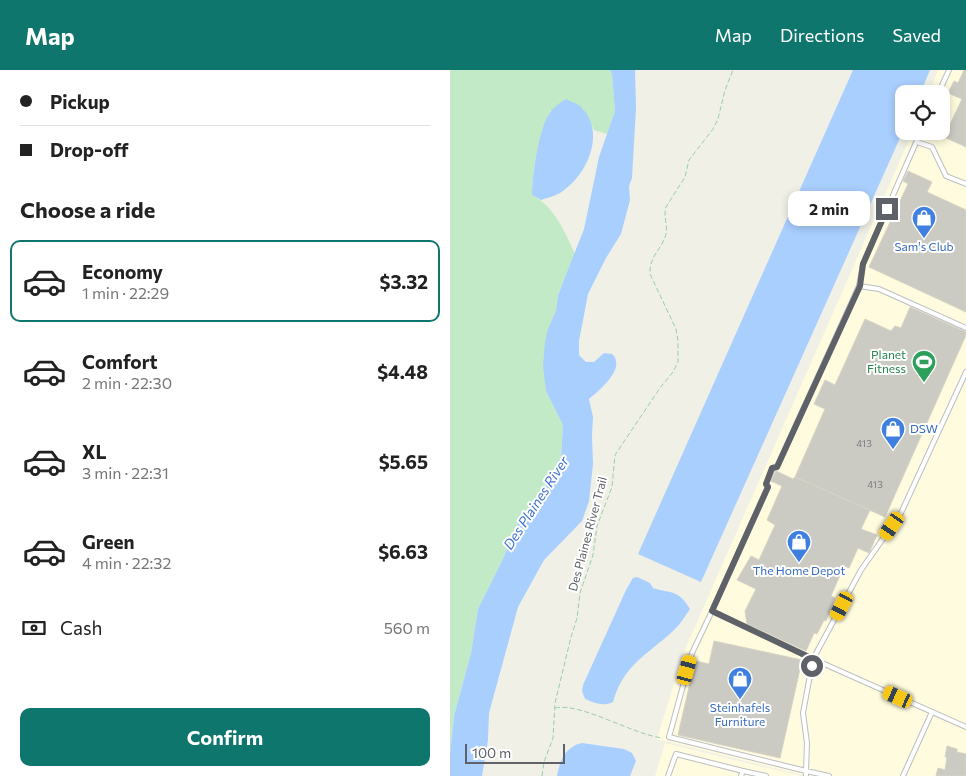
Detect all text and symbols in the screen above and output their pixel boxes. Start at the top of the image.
text: Map [25,21,75,50]
text: Map [715,24,752,46]
text: Directions [780,24,864,46]
text: Saved [892,24,941,46]
map controls [895,85,950,140]
button: locate [895,85,950,140]
text: Pickup [50,90,110,113]
text: Drop-off [50,138,129,161]
callout: 2 min [787,192,870,226]
text: Choose a ride [20,196,155,223]
route end [876,198,898,220]
text: 2 min [809,199,849,218]
shop icon: Sam's Club [911,205,937,239]
place label: Sam's Club [894,239,954,253]
icon: car [22,259,67,304]
text: Economy [82,260,163,283]
text: $3.32 [379,270,428,293]
text: 1 min · 22:29 [82,283,169,302]
place label: Planet Fitness [867,347,906,375]
icon: car [22,349,67,394]
sports icon: Planet Fitness [911,349,937,383]
text: Comfort [82,350,158,373]
text: $4.48 [377,360,428,383]
text: 2 min · 22:30 [82,373,172,392]
shop icon: DSW [880,416,906,450]
place label: DSW [910,421,938,435]
house number: 413 [856,437,872,449]
icon: car [22,439,67,484]
text: XL [82,440,107,463]
text: $5.65 [379,450,428,473]
water label: Des Plaines River [499,453,572,552]
text: 3 min · 22:31 [82,463,169,482]
street label: Des Plaines River Trail [565,475,609,593]
house number: 413 [867,478,883,490]
car [877,509,906,543]
icon: car [22,529,67,574]
shop icon: The Home Depot [786,529,812,563]
text: Green [82,530,134,553]
text: $6.63 [378,540,428,563]
text: 4 min · 22:32 [82,553,171,572]
place label: The Home Depot [753,563,845,577]
car [828,589,855,623]
icon: cash [20,614,48,642]
text: Cash [60,616,102,639]
text: 560 m [384,618,430,637]
car [675,654,698,686]
route start [801,655,823,677]
shop icon: Steinhafels Furniture [727,666,753,700]
car [881,684,914,710]
place label: Steinhafels Furniture [710,700,770,728]
button: Confirm [20,708,430,766]
scale bar [465,741,565,764]
text: 100 m [472,744,511,761]

